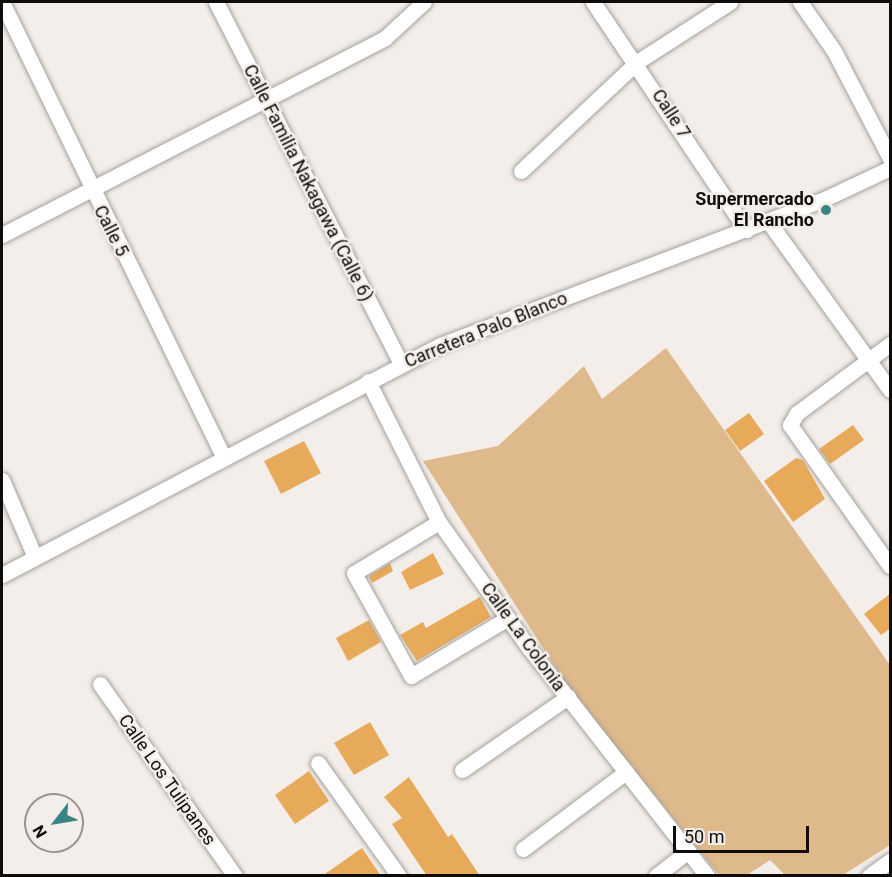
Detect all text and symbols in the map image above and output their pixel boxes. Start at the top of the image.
street label: Calle Familia Nakagawa (Calle 6) [239,61,377,305]
street label: Calle 7 [647,85,695,143]
place label: Supermercado El Rancho [695,189,814,232]
street label: Calle 5 [89,202,133,260]
marker: Supermercado El Rancho [819,203,833,217]
street label: Carretera Palo Blanco [401,287,571,373]
street label: Calle La Colonia [476,578,570,696]
street label: Calle Los Tulipanes [114,710,220,850]
north arrow [24,793,84,853]
scale bar [676,814,812,852]
text: N [29,822,51,841]
text: 50 m [684,826,724,847]

